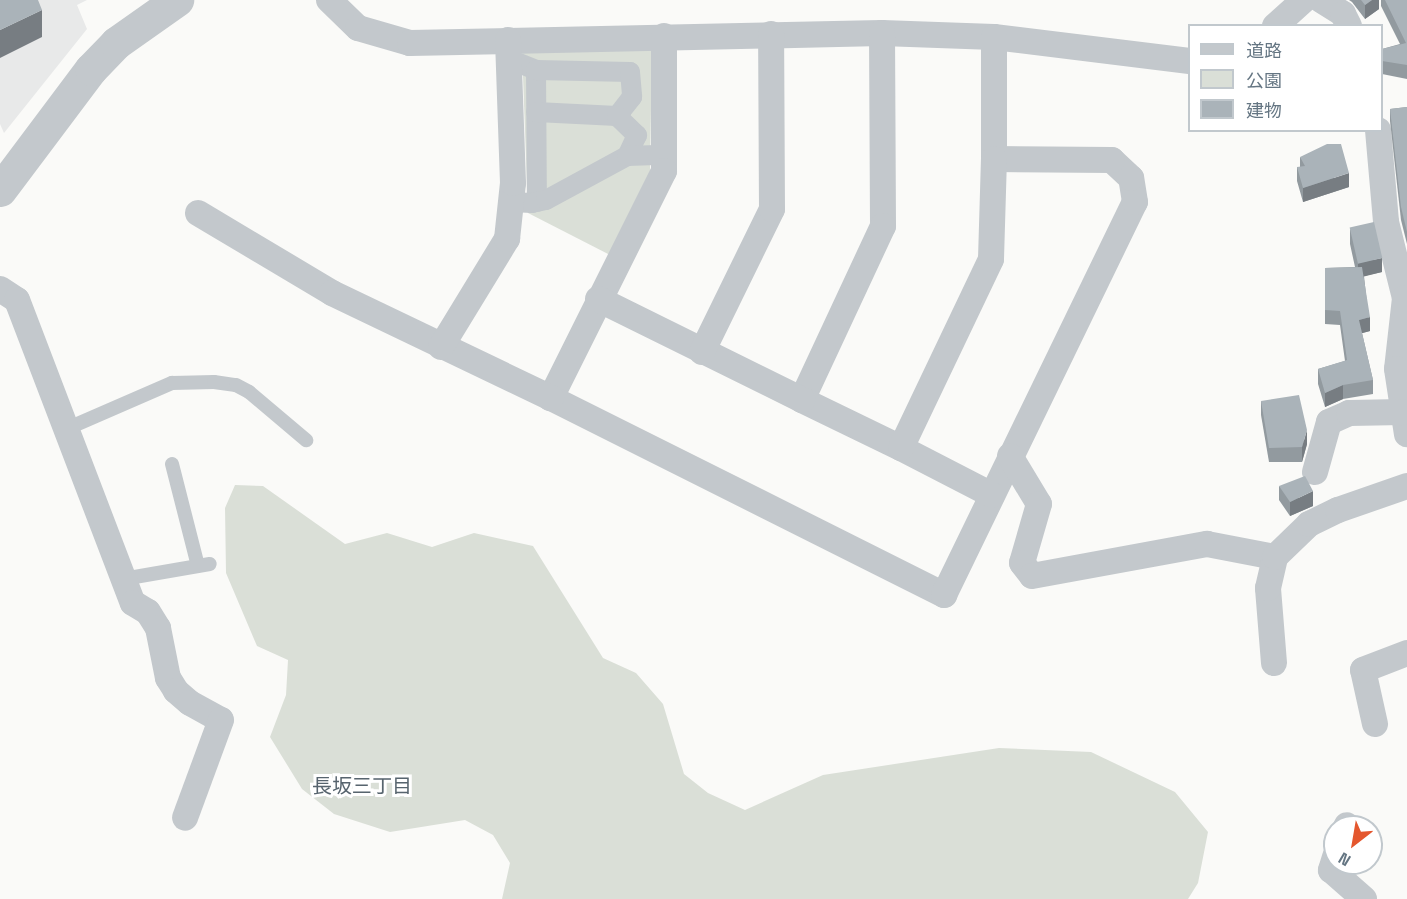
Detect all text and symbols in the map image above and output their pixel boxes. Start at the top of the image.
legend [1188,24,1383,132]
text: 道路 [1246,39,1282,62]
text: 公園 [1246,69,1282,92]
text: 建物 [1246,99,1282,122]
district label: 長坂三丁目 [312,774,412,798]
north arrow [1323,815,1383,875]
text: N [1335,847,1355,871]

